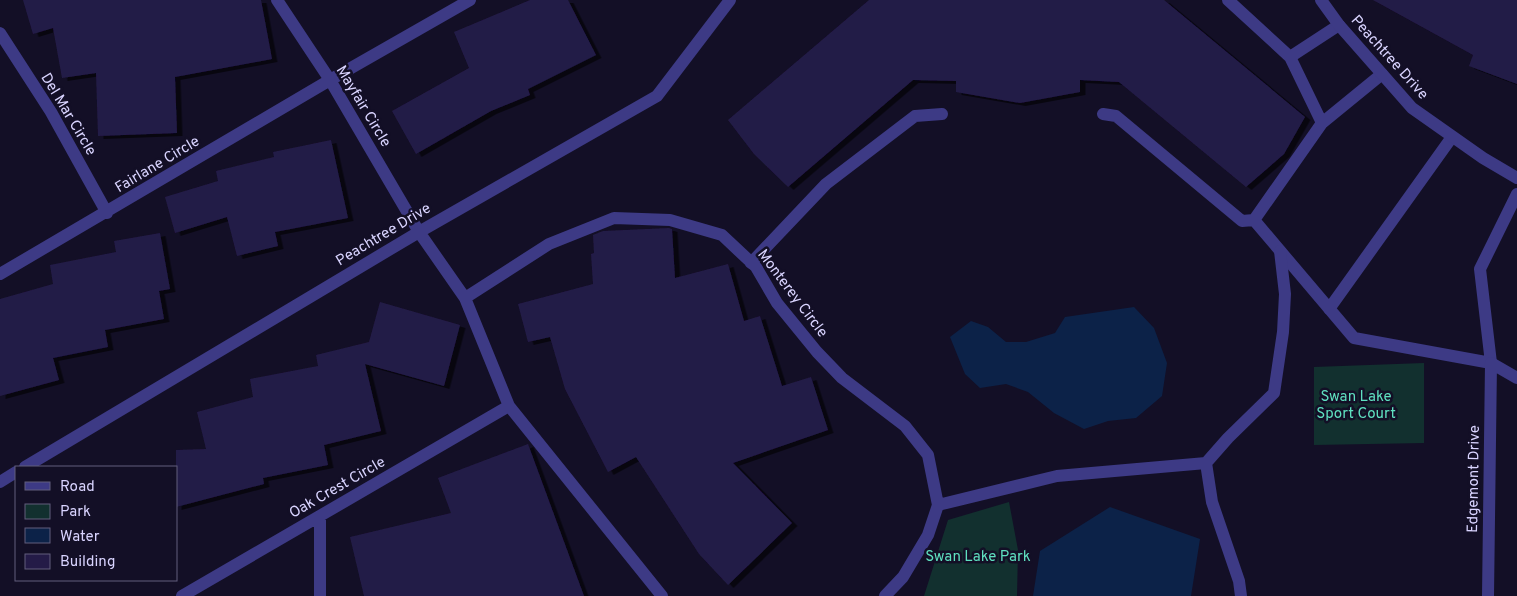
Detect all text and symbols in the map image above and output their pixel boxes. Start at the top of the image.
street label: Peachtree Drive [1346,12,1432,104]
street label: Mayfair Circle [331,62,395,151]
street label: Del Mar Circle [36,70,100,160]
street label: Fairlane Circle [112,133,204,198]
street label: Peachtree Drive [333,200,435,271]
street label: Monterey Circle [752,246,831,342]
park label: Swan Lake Sport Court [1316,388,1396,424]
street label: Edgemont Drive [1464,425,1485,533]
street label: Oak Crest Circle [286,453,389,523]
legend [15,466,178,581]
text: Road [60,478,95,497]
text: Park [60,503,91,522]
text: Water [60,528,100,547]
park label: Swan Lake Park [925,548,1031,567]
text: Building [60,553,115,572]

